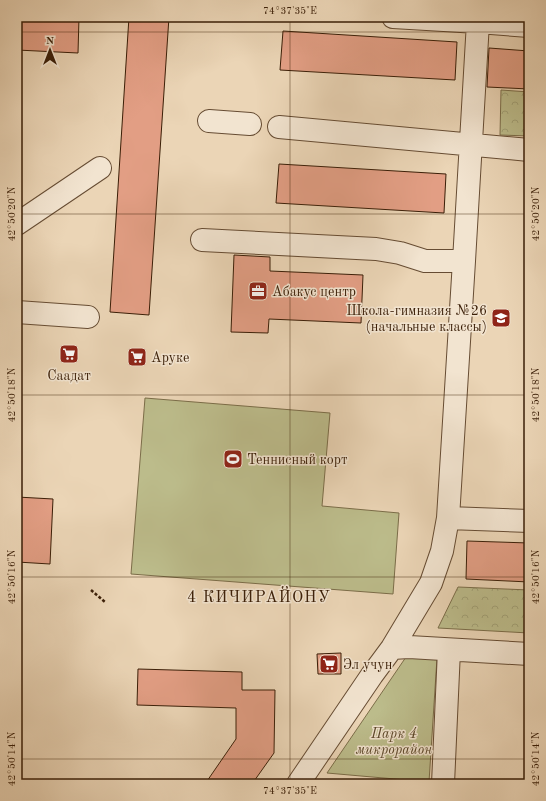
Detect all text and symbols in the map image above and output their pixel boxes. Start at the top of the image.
text: 74°37'35"E [263,6,317,16]
north arrow [30,30,70,70]
text: N [46,36,55,47]
text: 42°50'20"N [7,186,17,241]
text: 42°50'20"N [531,186,541,241]
office icon: Абакус центр [247,280,269,302]
place label: Абакус центр [272,285,356,299]
place label: Школа-гимназия №26 (начальные классы) [346,304,487,334]
school or university icon: Школа-гимназия №26 (начальные классы) [490,307,512,329]
supermarket icon: Саадат [58,343,80,365]
supermarket icon: Аруке [126,346,148,368]
place label: Аруке [151,351,190,365]
text: 42°50'18"N [7,367,17,422]
text: 42°50'18"N [531,367,541,422]
place label: Саадат [47,369,91,383]
sports icon: Теннисный корт [222,448,244,470]
place label: Теннисный корт [247,453,348,467]
text: 42°50'16"N [7,549,17,604]
text: 42°50'16"N [531,549,541,604]
district label: 4 КИЧИРАЙОНУ [187,586,331,606]
supermarket icon: Эл учун [318,653,340,675]
place label: Эл учун [343,658,393,672]
park label: Парк 4 микрорайон [356,727,432,758]
text: 42°50'14"N [7,731,17,786]
text: 42°50'14"N [531,731,541,786]
text: 74°37'35"E [263,786,317,796]

